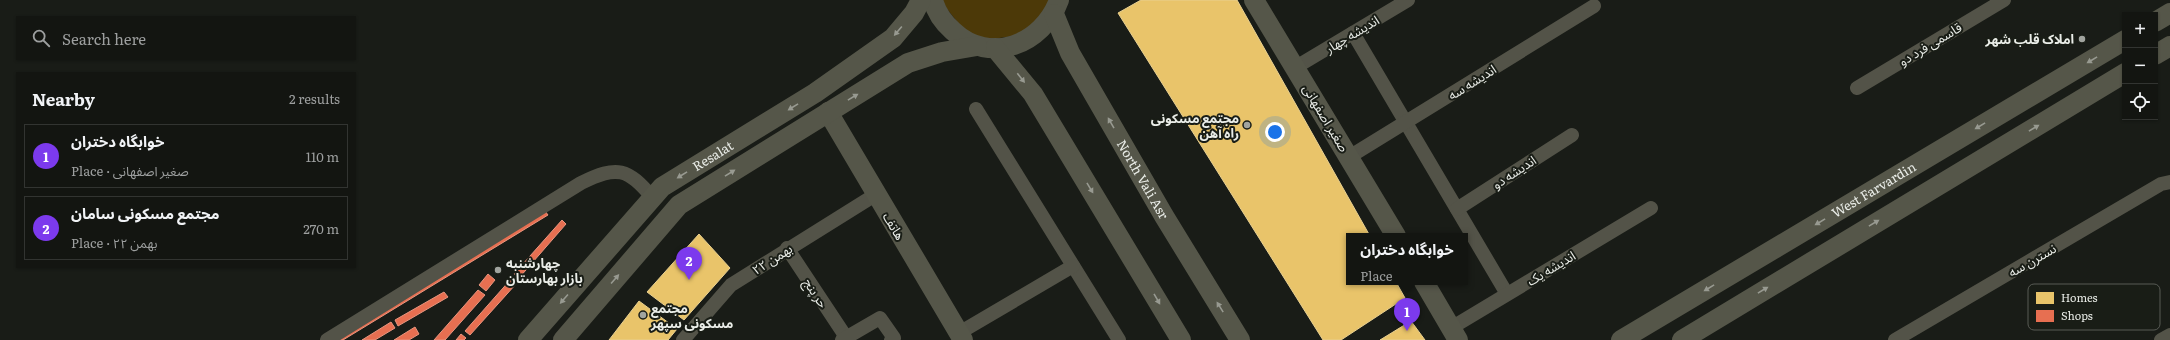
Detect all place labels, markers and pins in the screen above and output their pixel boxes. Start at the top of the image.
place label: املاک قلب شهر [1985,29,2074,48]
marker: املاک قلب شهر [2077,34,2087,44]
place label: مجتمع مسکونی راه آهن [1151,108,1239,142]
marker: مجتمع مسکونی راه آهن [1242,120,1252,130]
pin: 2 [676,247,702,280]
place label: چهارشنبه بازار بهارستان [506,253,583,287]
marker: چهارشنبه بازار بهارستان [493,265,503,275]
place label: مجتمع مسکونی سپهر [650,298,733,332]
pin: 1 [1394,298,1420,331]
marker: مجتمع مسکونی سپهر [638,310,648,320]

